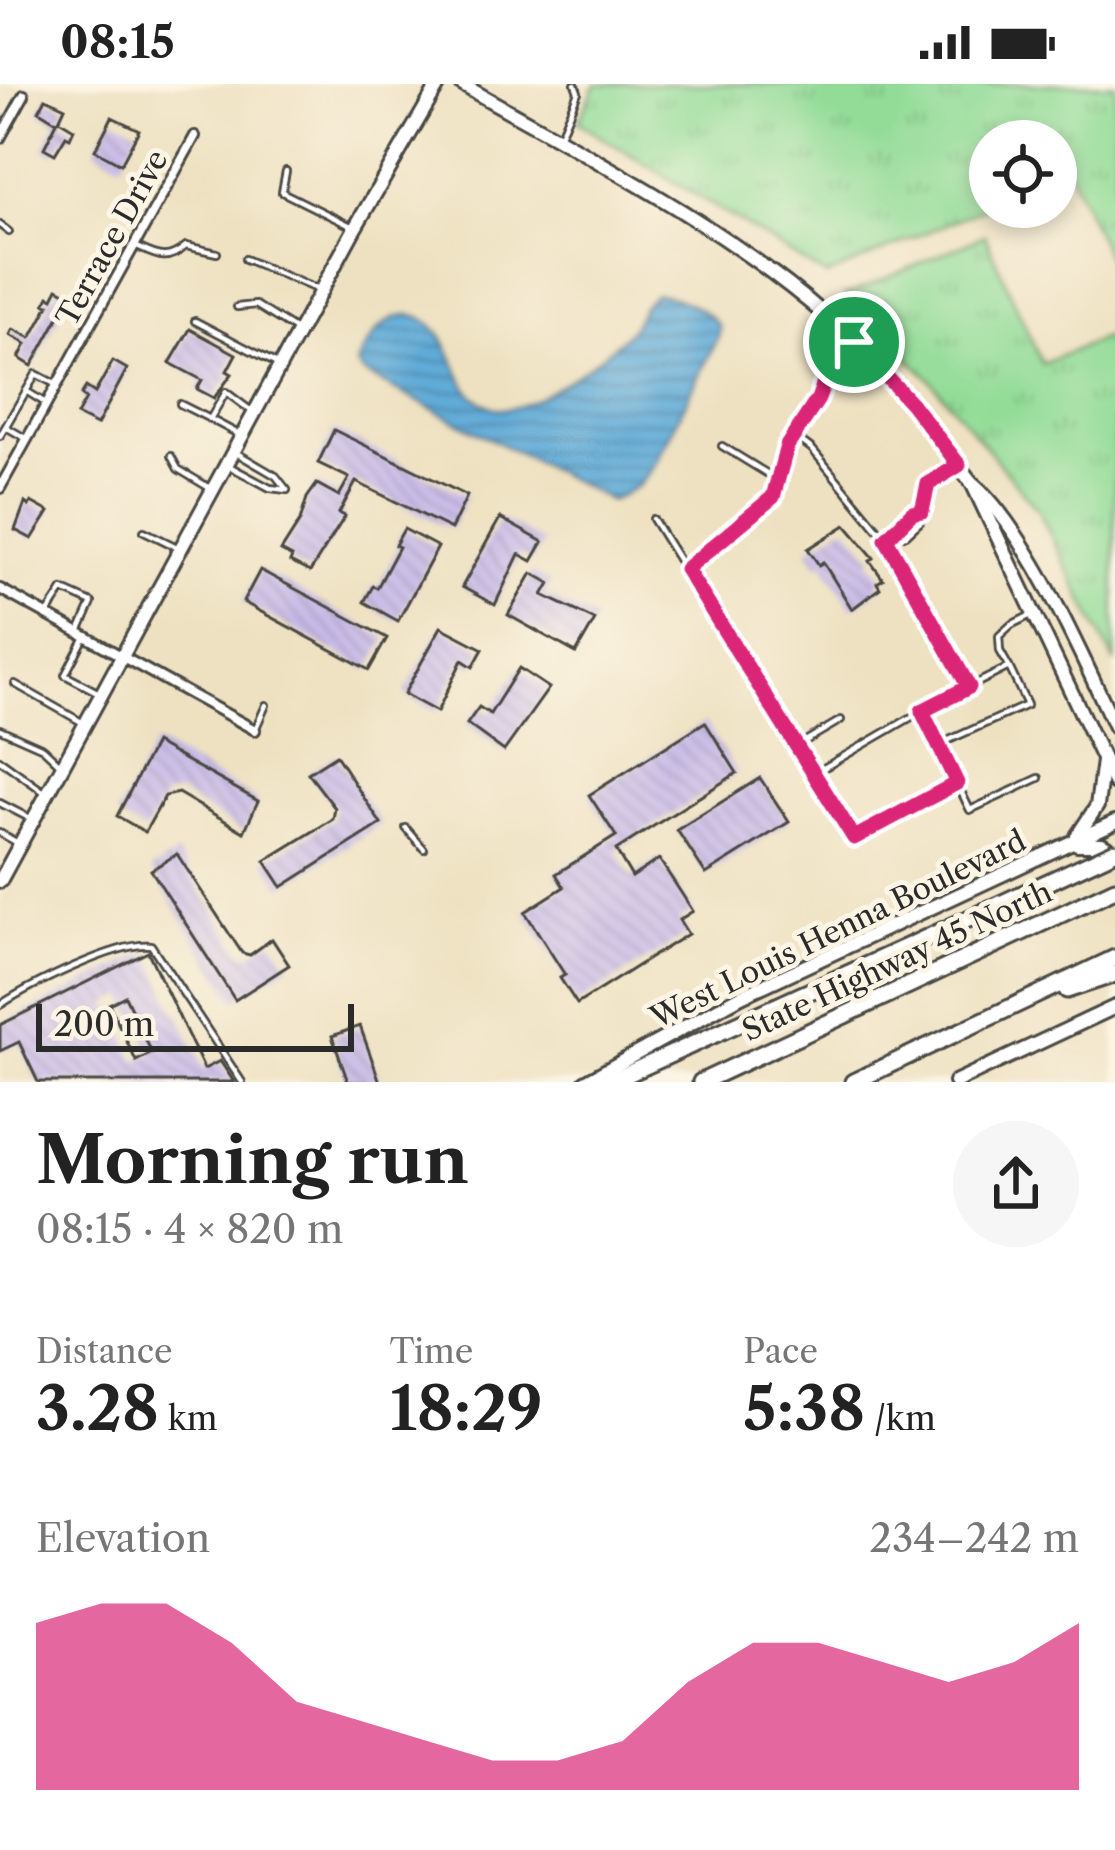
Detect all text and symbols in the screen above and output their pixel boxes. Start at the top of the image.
text: 08:15 [60,14,175,70]
map controls [969,120,1077,228]
button: locate [969,120,1077,228]
street label: Terrace Drive [48,143,176,333]
pin [803,291,905,393]
icon: arrive [821,309,887,375]
street label: West Louis Henna Boulevard [643,822,1032,1037]
street label: State Highway 45 North [736,873,1058,1049]
scale bar [36,998,354,1051]
text: 200 m [54,1004,154,1045]
text: Morning run [36,1119,469,1200]
button: share [953,1121,1079,1247]
text: 08:15 · 4 × 820 m [36,1205,343,1253]
text: Distance [36,1331,173,1372]
text: Time [390,1331,473,1372]
text: Pace [743,1331,818,1372]
text: 3.28 [36,1372,159,1446]
text: 18:29 [390,1372,543,1446]
text: 5:38 [743,1372,865,1446]
text: km [159,1398,217,1439]
text: /km [865,1398,936,1439]
text: Elevation [36,1514,210,1562]
text: 234–242 m [869,1514,1079,1562]

